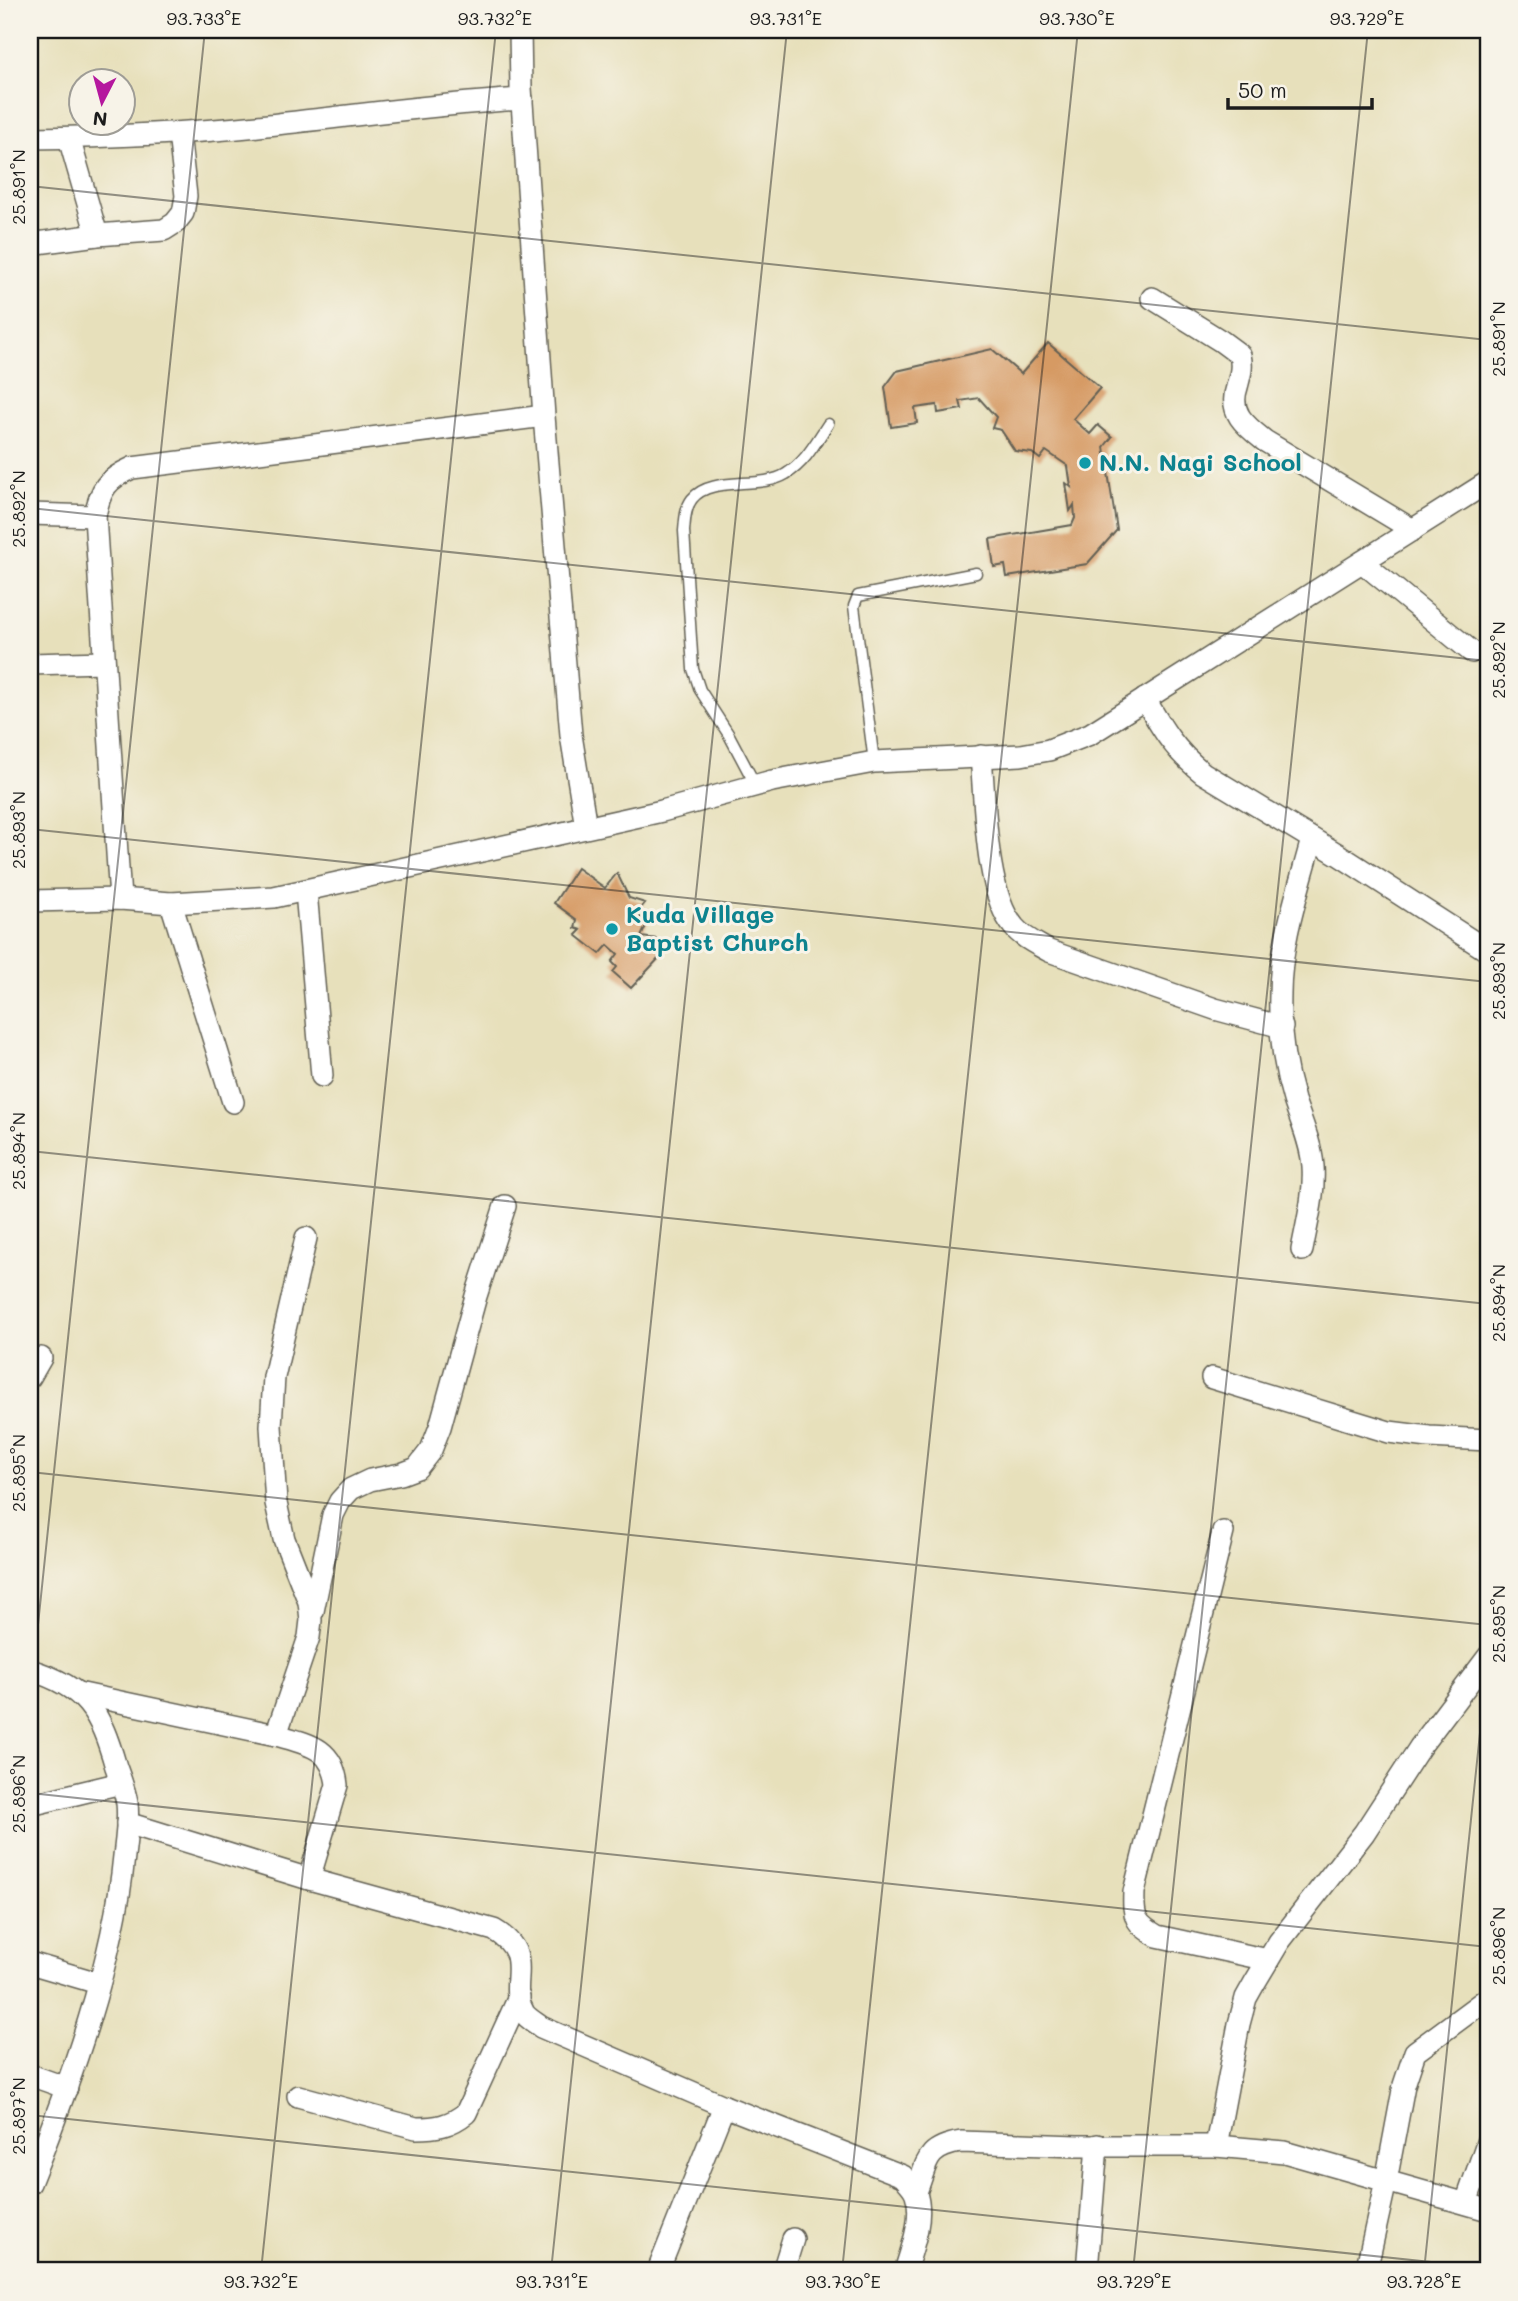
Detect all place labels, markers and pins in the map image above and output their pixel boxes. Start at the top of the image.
place label: N.N. Nagi School [1099,446,1302,477]
marker: N.N. Nagi School [1077,455,1093,471]
place label: Kuda Village Baptist Church [626,898,809,957]
marker: Kuda Village Baptist Church [604,921,620,937]

